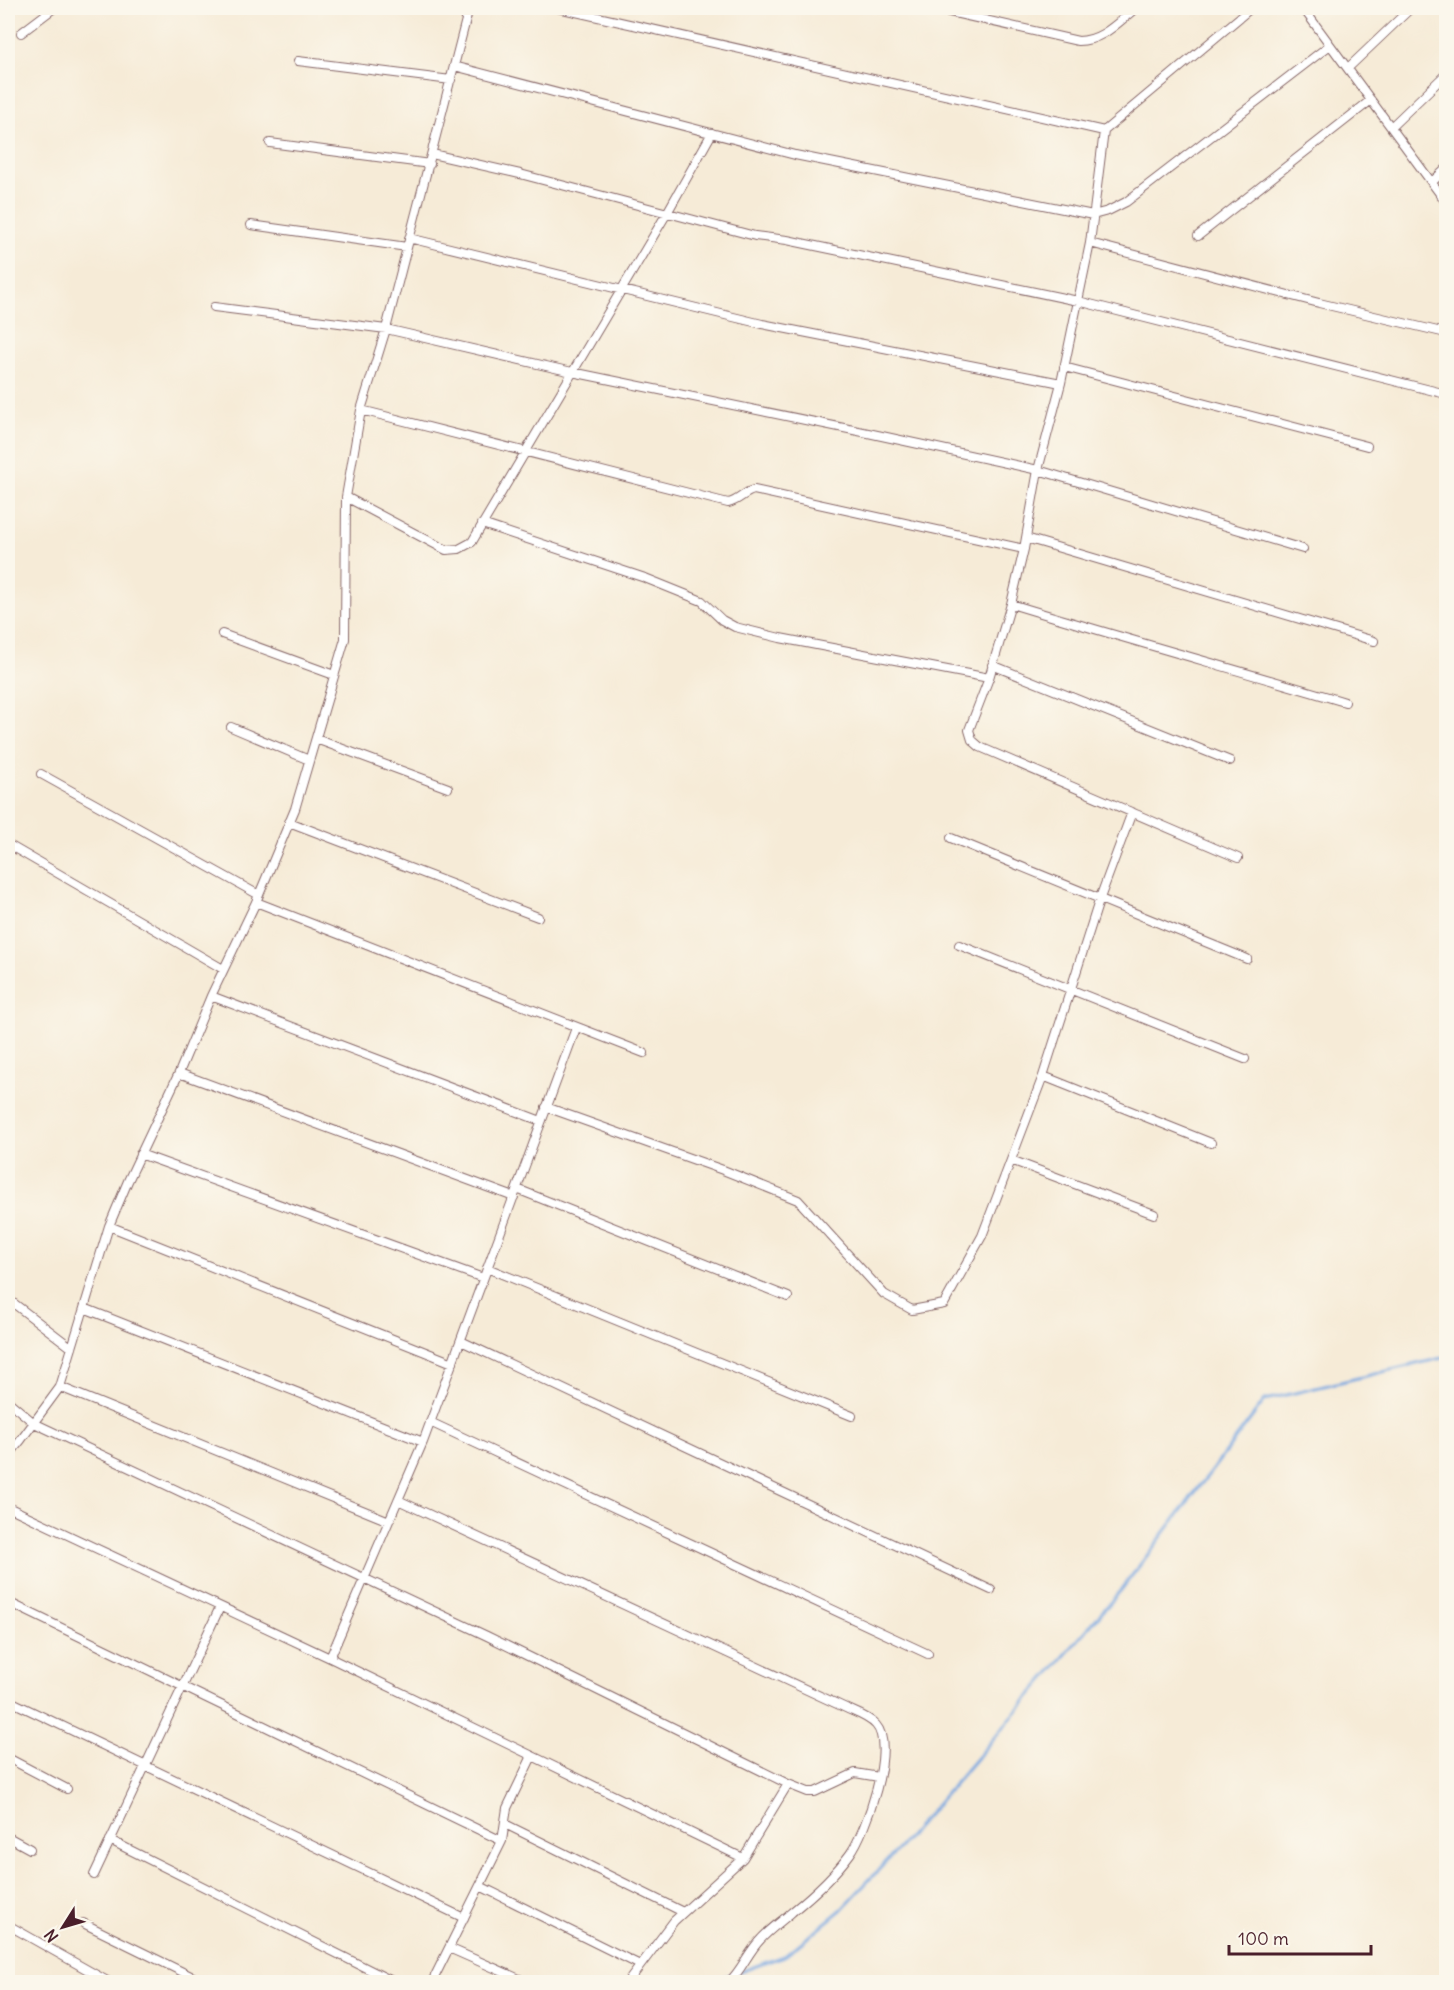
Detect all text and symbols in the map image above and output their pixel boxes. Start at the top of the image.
north arrow [33,1897,93,1957]
scale bar [1229,1918,1372,1956]
text: N [40,1926,62,1946]
text: 100 m [1238,1927,1289,1950]

